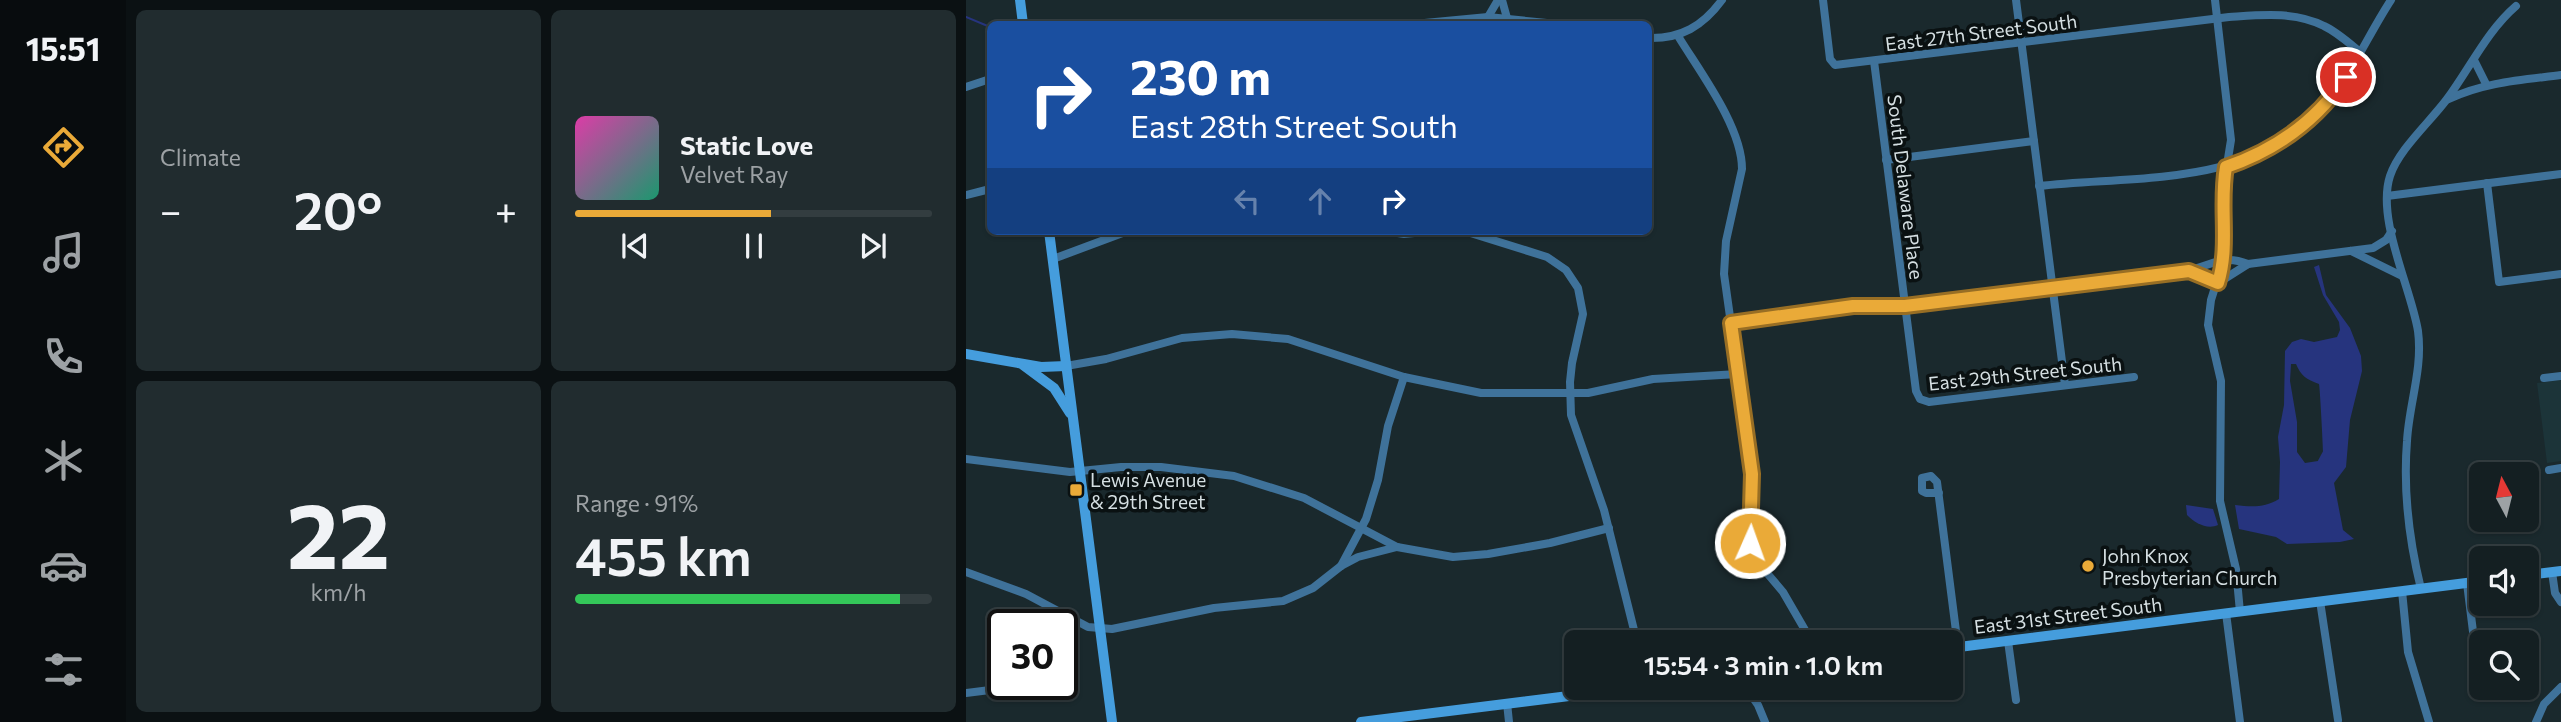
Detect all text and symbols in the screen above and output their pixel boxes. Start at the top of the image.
street label: East 27th Street South [1884,9,2078,55]
text: 15:51 [26,28,100,68]
text: 230 m [1130,45,1271,105]
pin [2316,47,2376,107]
icon: right [1015,49,1106,140]
icon: arrive [2327,58,2365,96]
street label: South Delaware Place [1883,93,1929,281]
text: East 28th Street South [1130,105,1458,145]
icon: directions [39,123,88,172]
text: Static Love [680,129,813,160]
text: Climate [160,143,241,171]
text: Velvet Ray [680,160,788,188]
text: 20° [294,177,383,241]
icon: left [1228,182,1266,220]
icon: ahead [1301,182,1339,220]
icon: right [1374,182,1412,220]
text: − [160,186,182,233]
text: + [495,186,517,233]
icon: previous [616,227,654,265]
icon: pause [735,227,773,265]
icon: next [854,227,892,265]
icon: music [39,228,88,277]
icon: phone [39,332,88,381]
street label: East 29th Street South [1927,351,2123,395]
icon: climate [39,436,88,485]
north arrow [2469,462,2539,532]
map controls [2469,462,2539,700]
place label: Lewis Avenue & 29th Street [1090,468,1206,513]
text: 22 [287,476,390,588]
marker: Lewis Avenue & 29th Street [1068,482,1084,498]
text: Range · 91% [575,489,698,517]
position arrow [1713,506,1787,580]
text: 455 km [575,523,752,587]
icon: car [39,541,88,590]
place label: John Knox Presbyterian Church [2102,544,2277,589]
button: sound [2469,546,2539,616]
marker: John Knox Presbyterian Church [2080,558,2096,574]
text: km/h [311,578,366,606]
street label: East 31st Street South [1973,592,2163,638]
speed limit sign: 30 [987,609,1078,700]
button: search [2469,630,2539,700]
icon: filters [39,645,88,694]
text: 15:54 · 3 min · 1.0 km [1644,649,1883,680]

